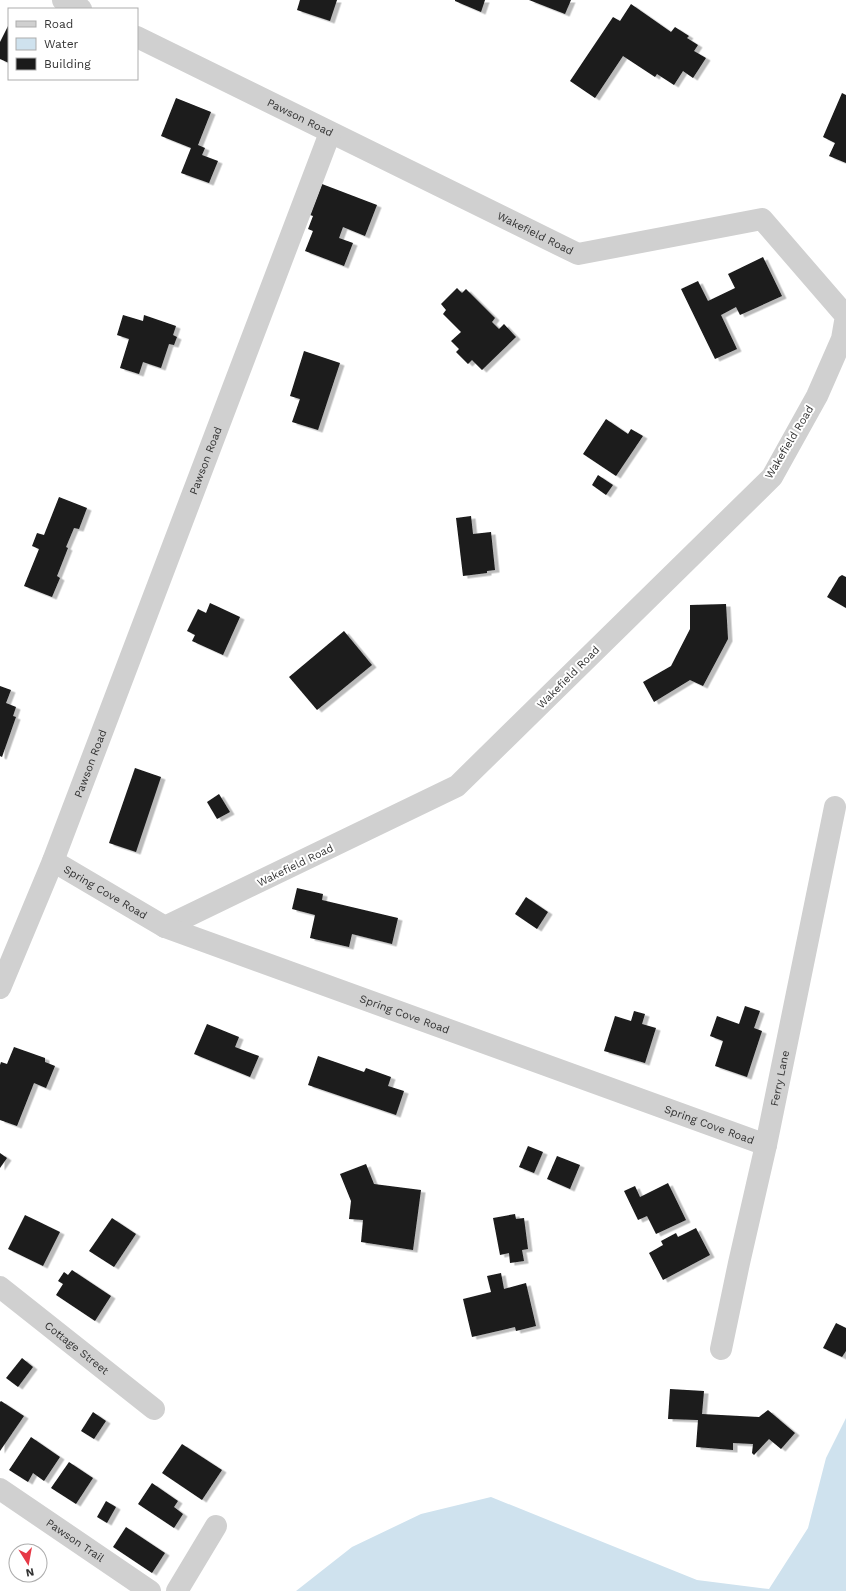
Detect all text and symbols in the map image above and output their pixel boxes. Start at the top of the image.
legend [8,8,138,80]
text: Road [44,17,73,31]
text: Water [44,37,79,51]
text: Building [44,57,91,71]
street label: Pawson Road [265,96,335,139]
street label: Wakefield Road [495,209,575,258]
street label: Wakefield Road [762,403,816,481]
street label: Pawson Road [187,425,225,497]
street label: Wakefield Road [534,643,602,711]
street label: Pawson Road [72,728,109,799]
street label: Wakefield Road [255,841,335,890]
street label: Spring Cove Road [61,863,149,922]
street label: Spring Cove Road [358,992,451,1037]
street label: Ferry Lane [768,1049,792,1107]
street label: Spring Cove Road [662,1103,756,1147]
street label: Cottage Street [42,1319,111,1378]
street label: Pawson Trail [43,1516,107,1565]
north arrow [8,1543,48,1583]
text: N [25,1565,35,1579]

